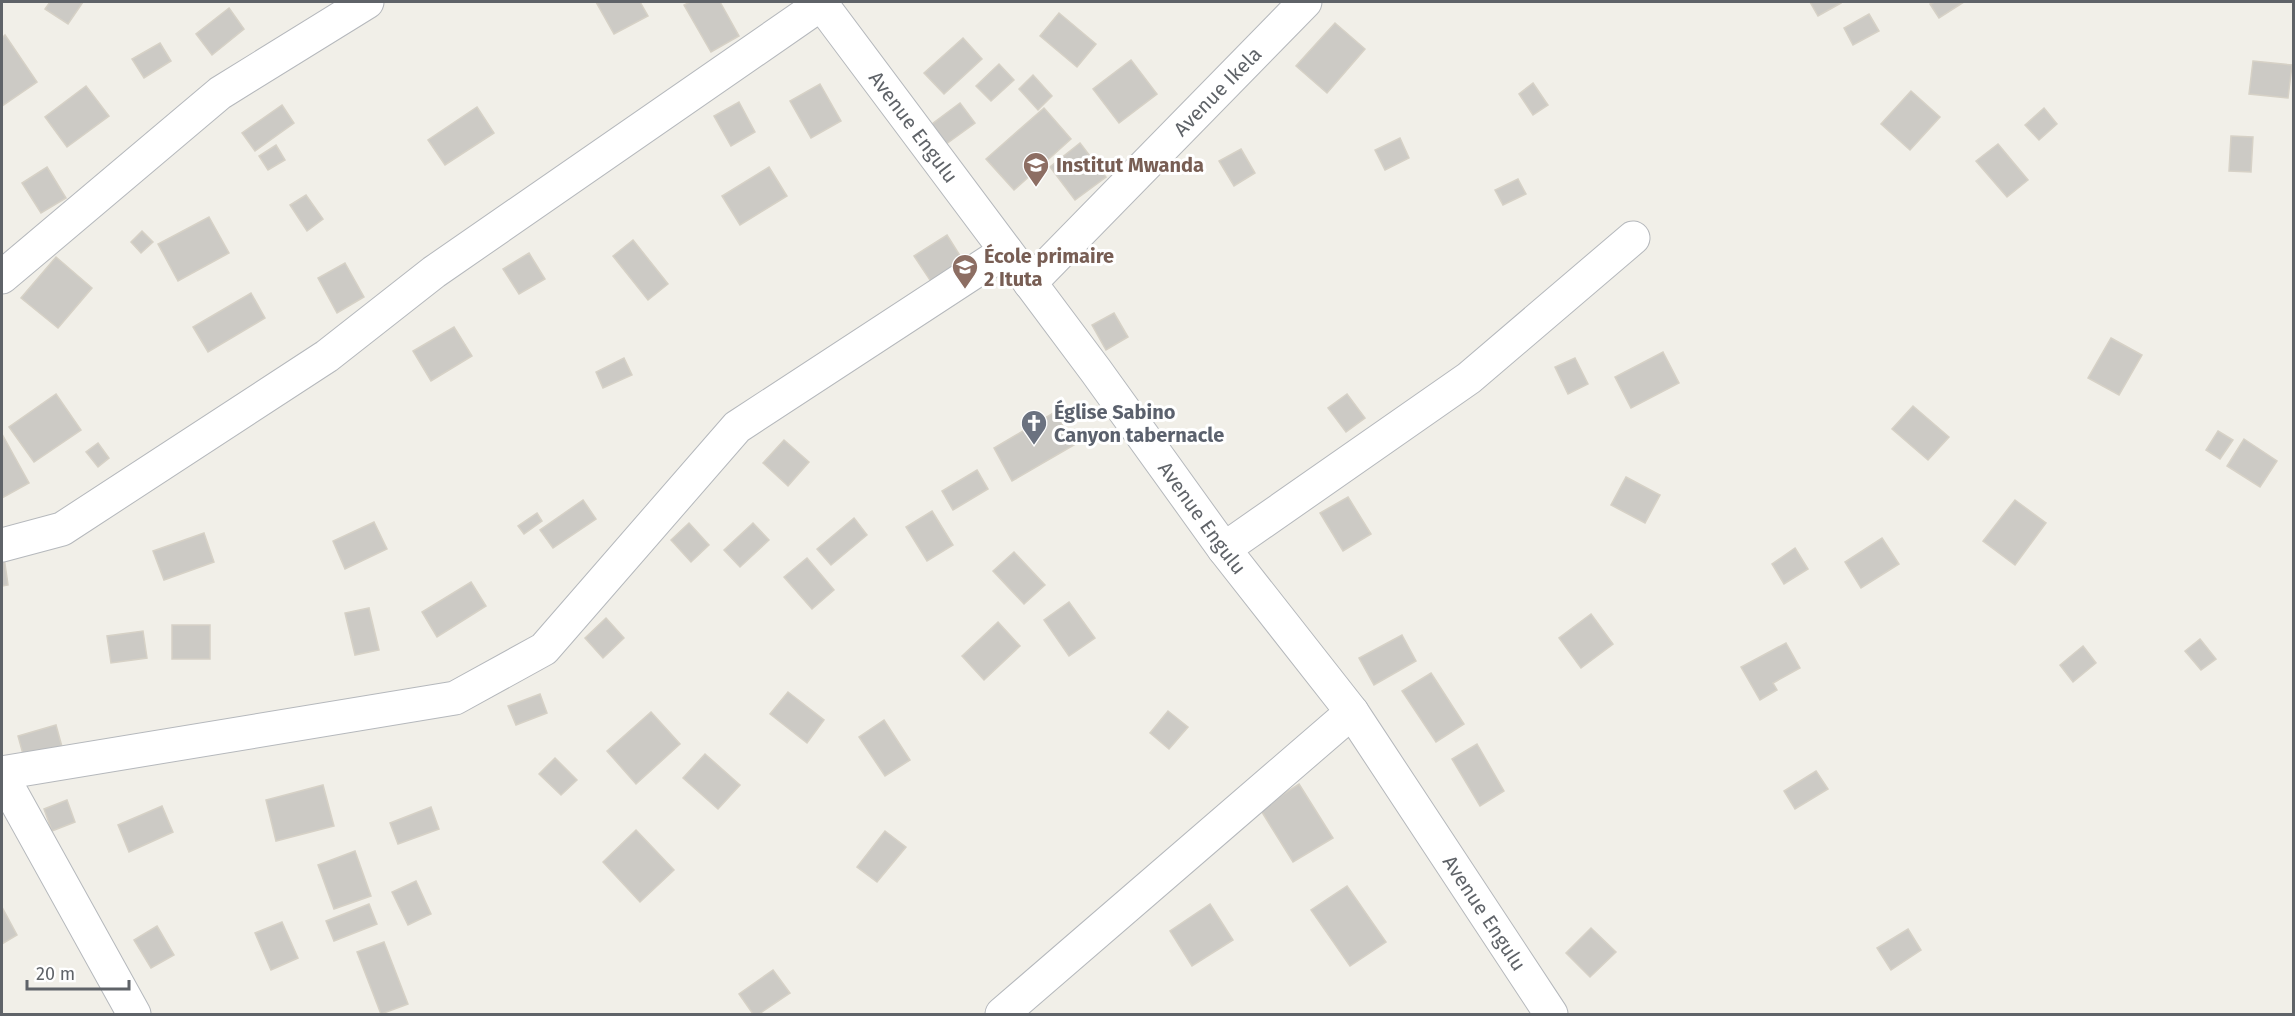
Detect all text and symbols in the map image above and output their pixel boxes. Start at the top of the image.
street label: Avenue Ikela [1169,42,1266,141]
street label: Avenue Engulu [864,66,963,187]
school or university icon: Institut Mwanda [1021,150,1051,188]
place label: Institut Mwanda [1056,153,1204,177]
place label: École primaire 2 Ituta [984,243,1114,291]
school or university icon: École primaire 2 Ituta [950,252,980,290]
place label: Église Sabino Canyon tabernacle [1054,399,1224,447]
church icon: Église Sabino Canyon tabernacle [1019,408,1049,446]
street label: Avenue Engulu [1153,457,1251,579]
street label: Avenue Engulu [1438,851,1531,975]
scale bar [27,953,129,991]
text: 20 m [36,963,75,985]

